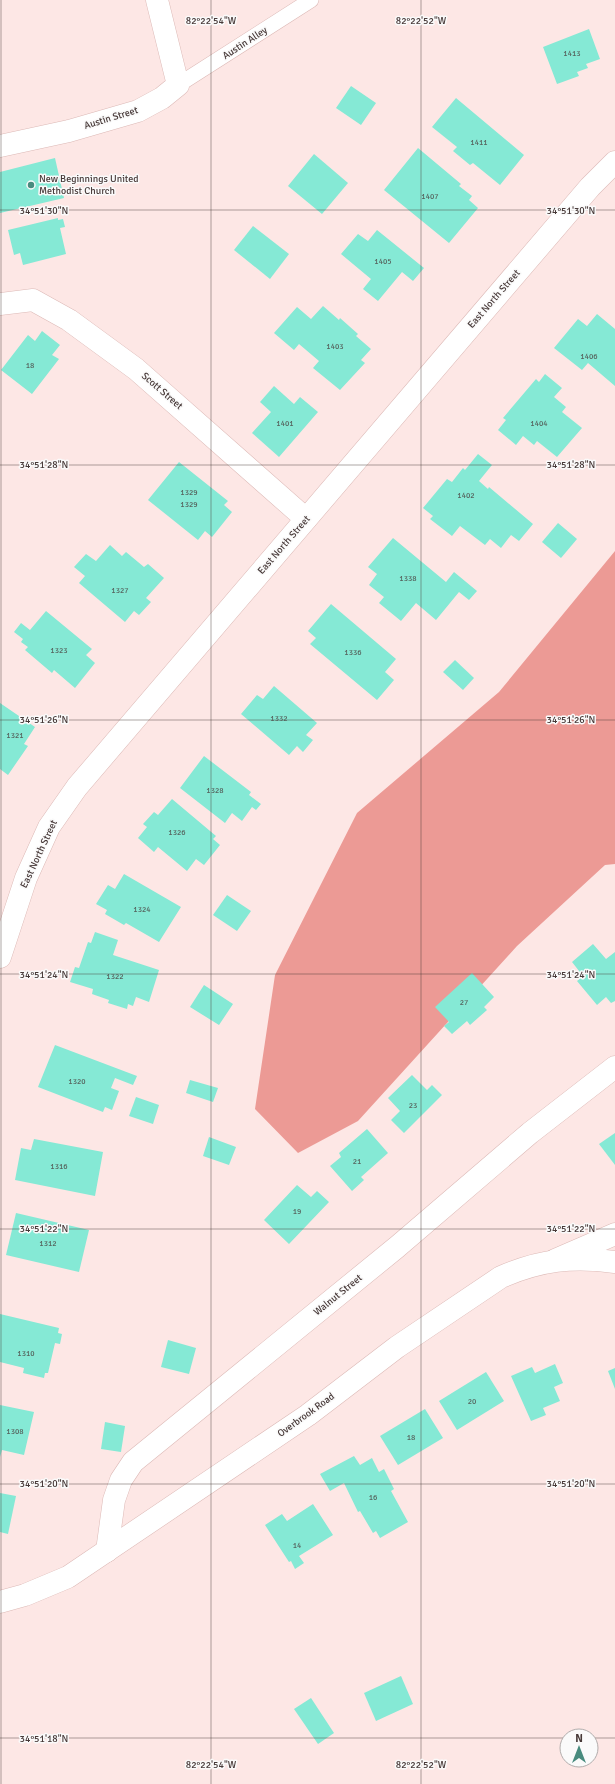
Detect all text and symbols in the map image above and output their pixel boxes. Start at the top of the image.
text: 82°22'54"W [186,15,237,27]
text: 82°22'52"W [396,15,447,27]
street label: Austin Alley [220,24,270,62]
house number: 1413 [563,48,581,58]
street label: Austin Street [83,104,140,132]
house number: 1411 [470,137,488,147]
place label: New Beginnings United Methodist Church [39,173,139,197]
marker: New Beginnings United Methodist Church [26,180,36,190]
house number: 1407 [421,191,439,201]
text: 34°51'30"N [20,205,68,217]
text: 34°51'30"N [547,205,595,217]
house number: 1405 [374,256,392,266]
street label: East North Street [465,267,523,331]
house number: 1403 [326,341,344,351]
house number: 1406 [580,351,598,361]
house number: 18 [26,360,34,370]
street label: Scott Street [139,370,185,412]
house number: 1401 [276,418,294,428]
house number: 1404 [530,418,548,428]
text: 34°51'28"N [20,459,68,471]
text: 34°51'28"N [547,459,595,471]
house number: 1329 [180,487,198,497]
house number: 1402 [457,490,475,500]
house number: 1329 [180,499,198,509]
street label: East North Street [255,513,313,577]
house number: 1338 [399,573,417,583]
house number: 1327 [111,585,129,595]
house number: 1323 [50,645,68,655]
house number: 1336 [344,647,362,657]
house number: 1332 [270,713,288,723]
text: 34°51'26"N [20,714,68,726]
text: 34°51'26"N [547,714,595,726]
house number: 1321 [6,730,24,740]
house number: 1328 [206,785,224,795]
street label: East North Street [18,818,60,890]
house number: 1326 [168,827,186,837]
house number: 1324 [133,904,151,914]
text: 34°51'24"N [20,969,68,981]
text: 34°51'24"N [547,969,595,981]
house number: 1322 [106,971,124,981]
house number: 27 [460,997,468,1007]
house number: 1320 [68,1076,86,1086]
house number: 23 [409,1100,417,1110]
house number: 21 [353,1156,361,1166]
house number: 1316 [50,1161,68,1171]
house number: 19 [293,1206,301,1216]
text: 34°51'22"N [20,1223,68,1235]
text: 34°51'22"N [547,1223,595,1235]
house number: 1312 [39,1238,57,1248]
street label: Walnut Street [311,1272,365,1318]
house number: 1310 [17,1348,35,1358]
street label: Overbrook Road [275,1390,337,1440]
house number: 20 [468,1396,476,1406]
house number: 1308 [6,1426,24,1436]
house number: 18 [407,1432,415,1442]
text: 34°51'20"N [20,1478,68,1490]
text: 34°51'20"N [547,1478,595,1490]
house number: 16 [369,1492,377,1502]
house number: 14 [293,1540,302,1550]
north arrow [559,1728,599,1768]
text: N [575,1732,583,1745]
text: 34°51'18"N [20,1733,68,1745]
text: 82°22'54"W [186,1759,237,1771]
text: 82°22'52"W [396,1759,447,1771]

